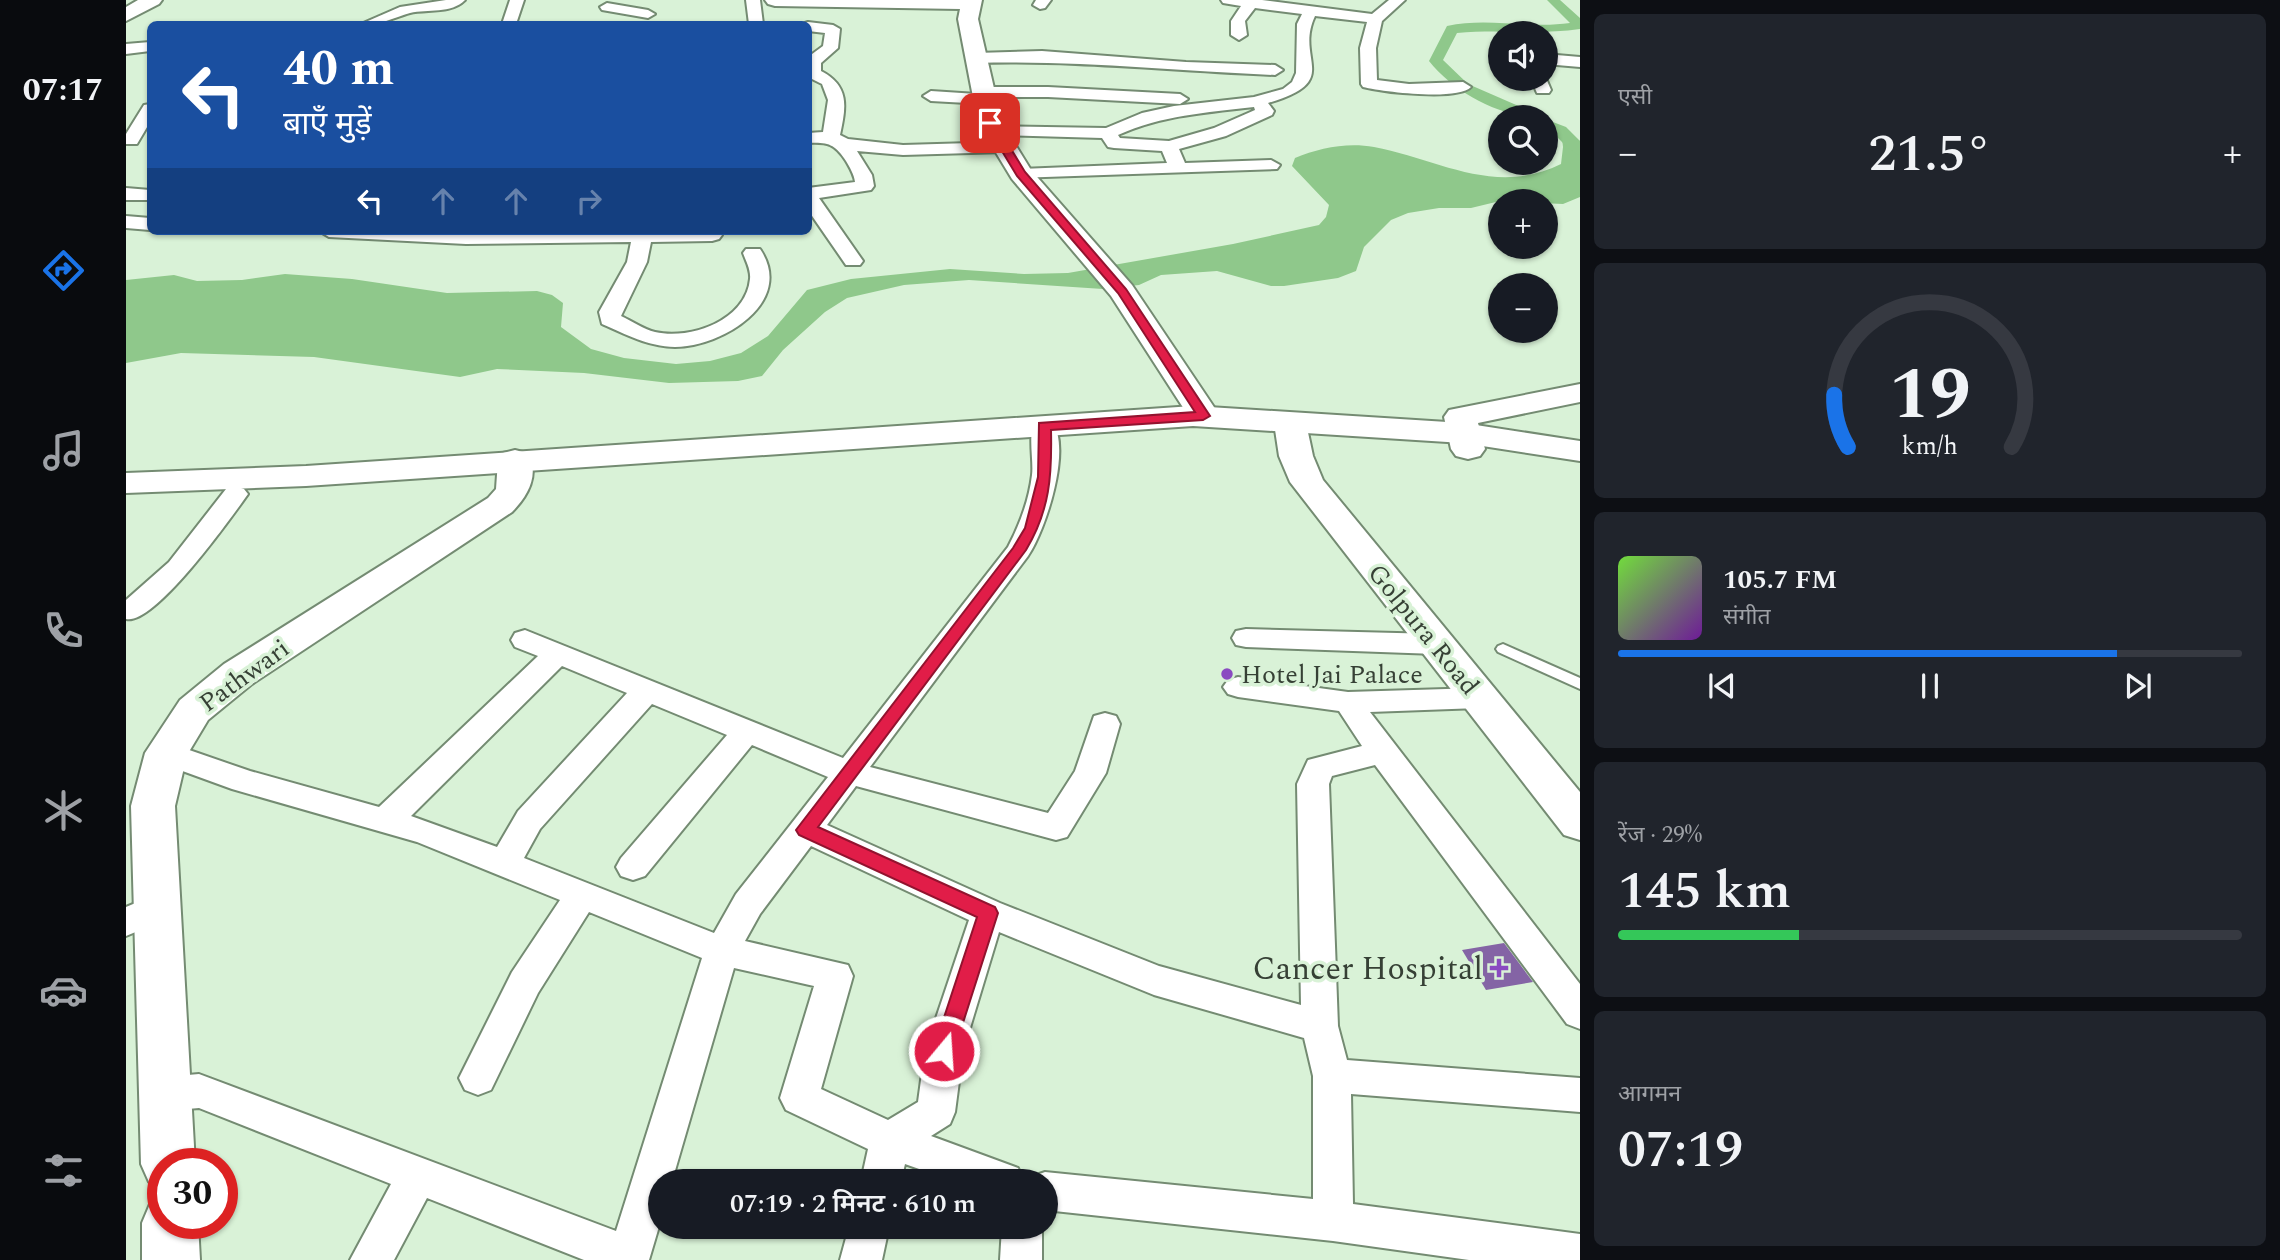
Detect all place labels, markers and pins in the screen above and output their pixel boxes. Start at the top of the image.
pin [960,93,1020,153]
place label: Hotel Jai Palace [1241,655,1423,695]
marker: Hotel Jai Palace [1219,666,1235,682]
place label: Cancer Hospital [1253,945,1483,994]
marker: Cancer Hospital [1489,958,1509,978]

